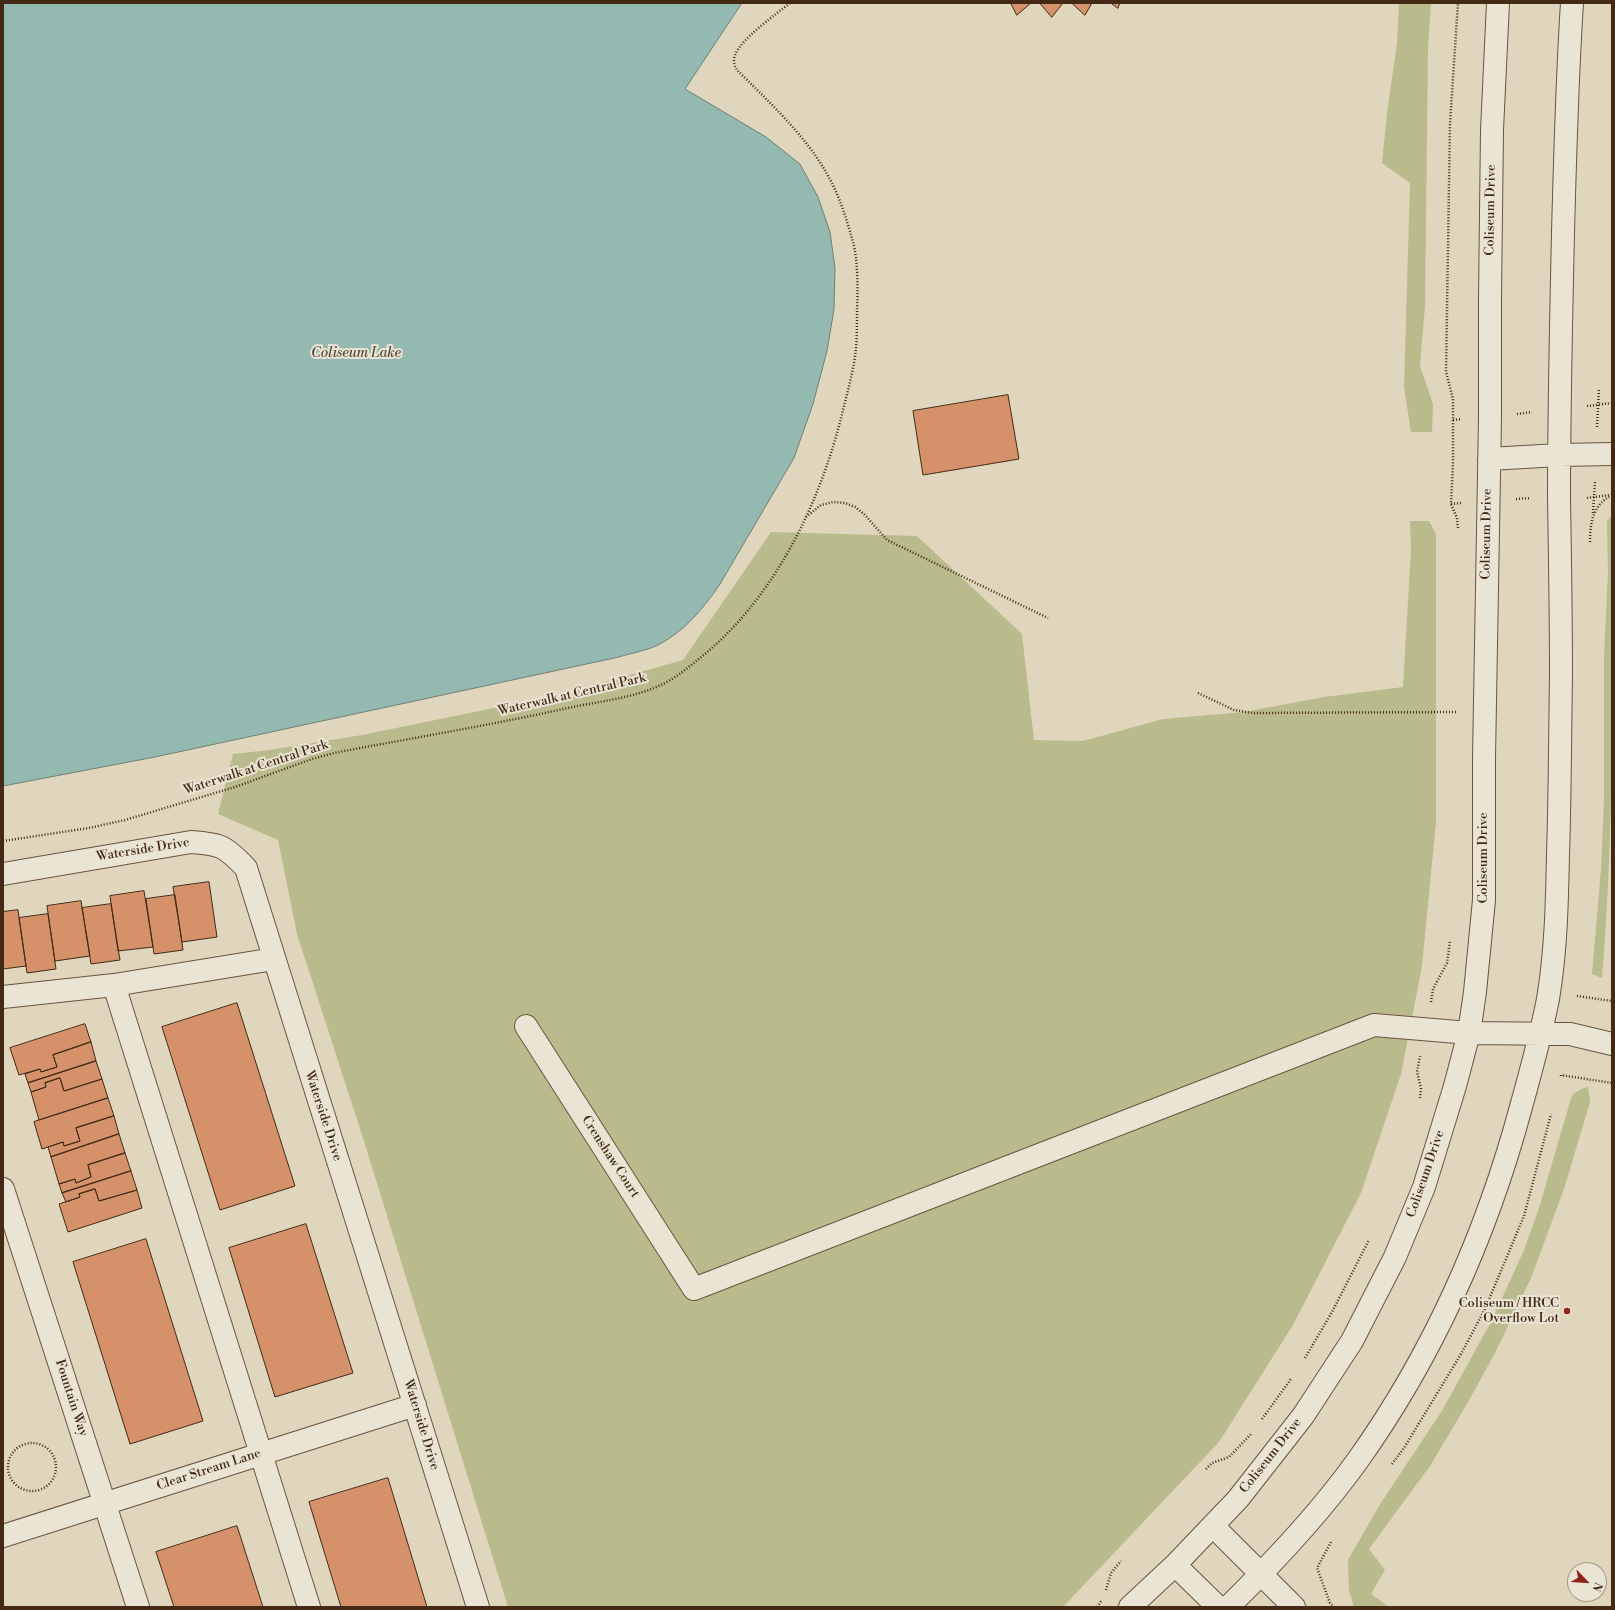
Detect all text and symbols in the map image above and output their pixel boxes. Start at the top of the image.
street label: Coliseum Drive [1482,164,1500,256]
water label: Coliseum Lake [311,346,401,362]
street label: Coliseum Drive [1478,488,1496,580]
street label: Waterwalk at Central Park [497,670,647,720]
street label: Waterwalk at Central Park [182,737,330,799]
street label: Coliseum Drive [1476,812,1492,904]
street label: Waterside Drive [95,835,191,865]
street label: Waterside Drive [301,1069,345,1163]
street label: Crenshaw Court [578,1113,642,1201]
street label: Coliseum Drive [1404,1128,1448,1220]
place label: Coliseum / HRCC Overflow Lot [1459,1296,1559,1327]
marker: Coliseum / HRCC Overflow Lot [1562,1306,1572,1316]
street label: Fountain Way [51,1358,91,1438]
street label: Waterside Drive [400,1378,442,1472]
street label: Coliseum Drive [1237,1415,1305,1497]
street label: Clear Stream Lane [155,1446,263,1494]
north arrow [1567,1562,1607,1602]
text: N [1589,1580,1605,1594]

